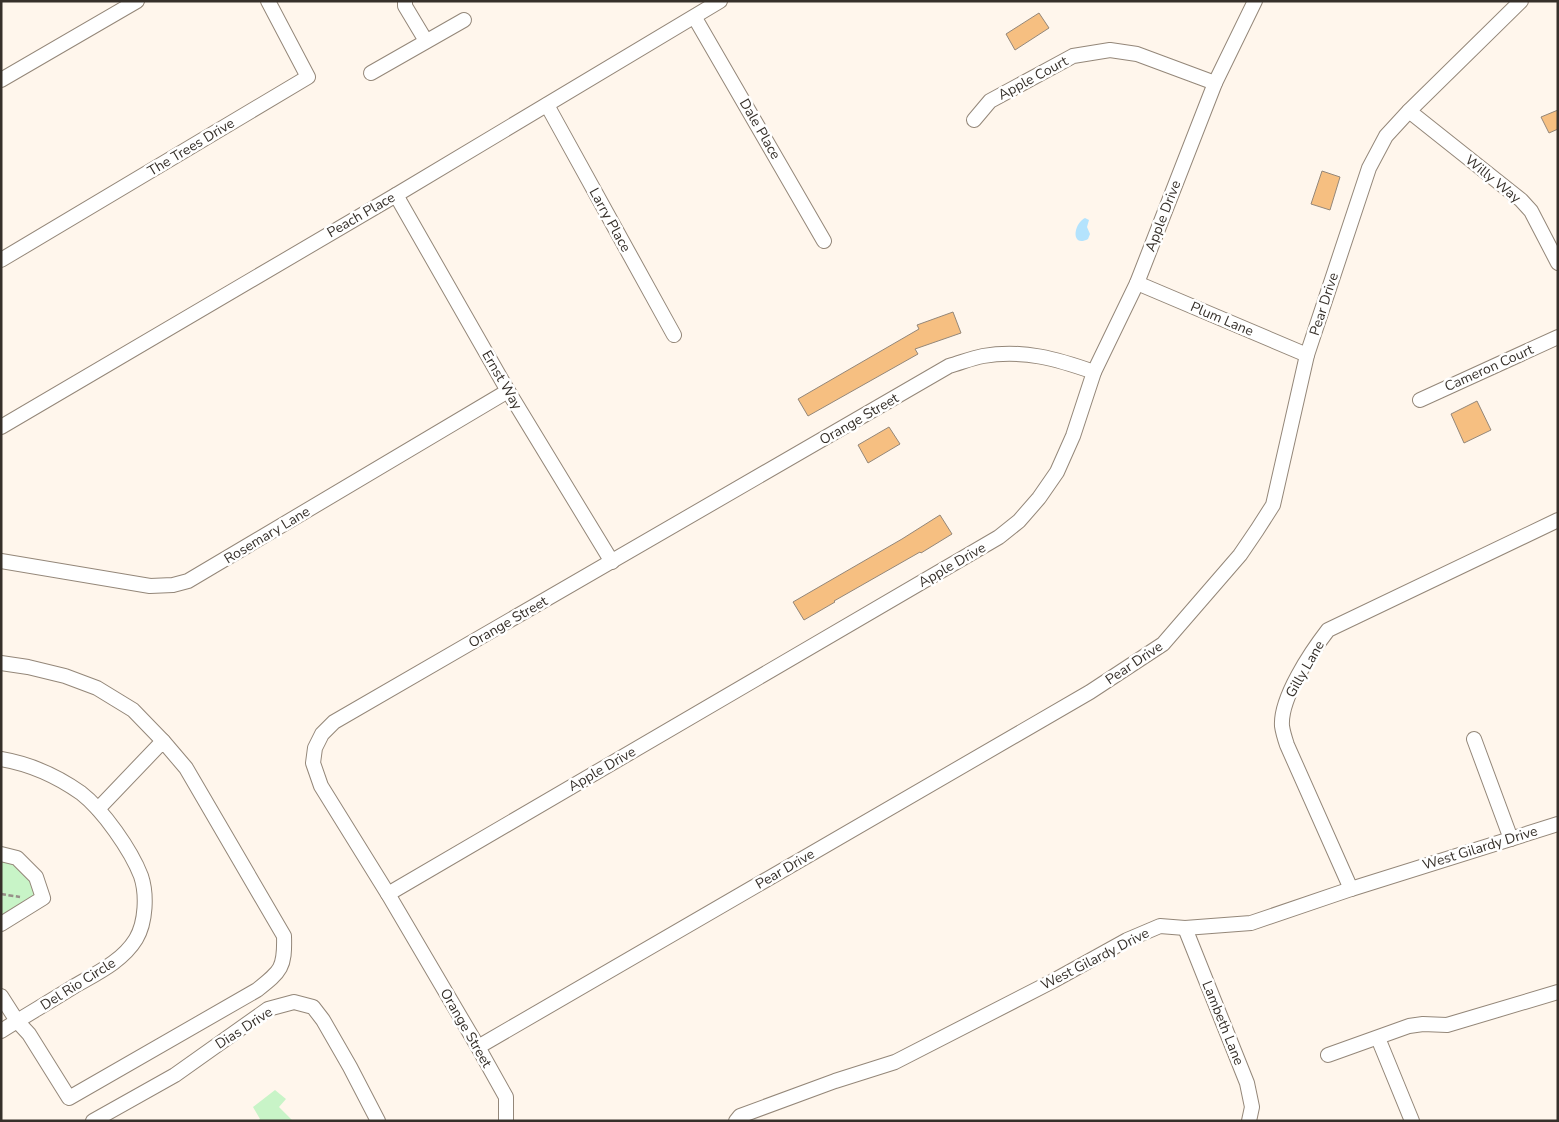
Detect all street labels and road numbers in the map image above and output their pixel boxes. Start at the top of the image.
street label: Apple Court [995,52,1071,104]
street label: Dale Place [735,95,785,163]
street label: The Trees Drive [144,114,238,180]
street label: Willy Way [1461,151,1526,208]
street label: Apple Drive [1141,178,1185,254]
street label: Larry Place [585,185,635,255]
street label: Peach Place [323,188,399,242]
street label: Pear Drive [1305,270,1343,338]
street label: Plum Lane [1188,297,1256,341]
street label: Cameron Court [1442,340,1536,396]
street label: Ernst Way [477,347,527,414]
street label: Orange Street [816,389,902,449]
street label: Rosemary Lane [220,502,314,568]
street label: Apple Drive [915,538,989,592]
street label: Orange Street [465,592,551,652]
street label: Pear Drive [1102,637,1166,689]
street label: Gilly Lane [1281,637,1329,701]
street label: Apple Drive [565,742,639,796]
street label: West Gilardy Drive [1420,821,1540,875]
street label: Pear Drive [752,844,818,894]
street label: West Gilardy Drive [1038,923,1152,995]
street label: Del Rio Circle [37,953,119,1015]
street label: Lambeth Lane [1197,978,1249,1068]
street label: Orange Street [436,985,496,1071]
street label: Dias Drive [212,1002,276,1054]

